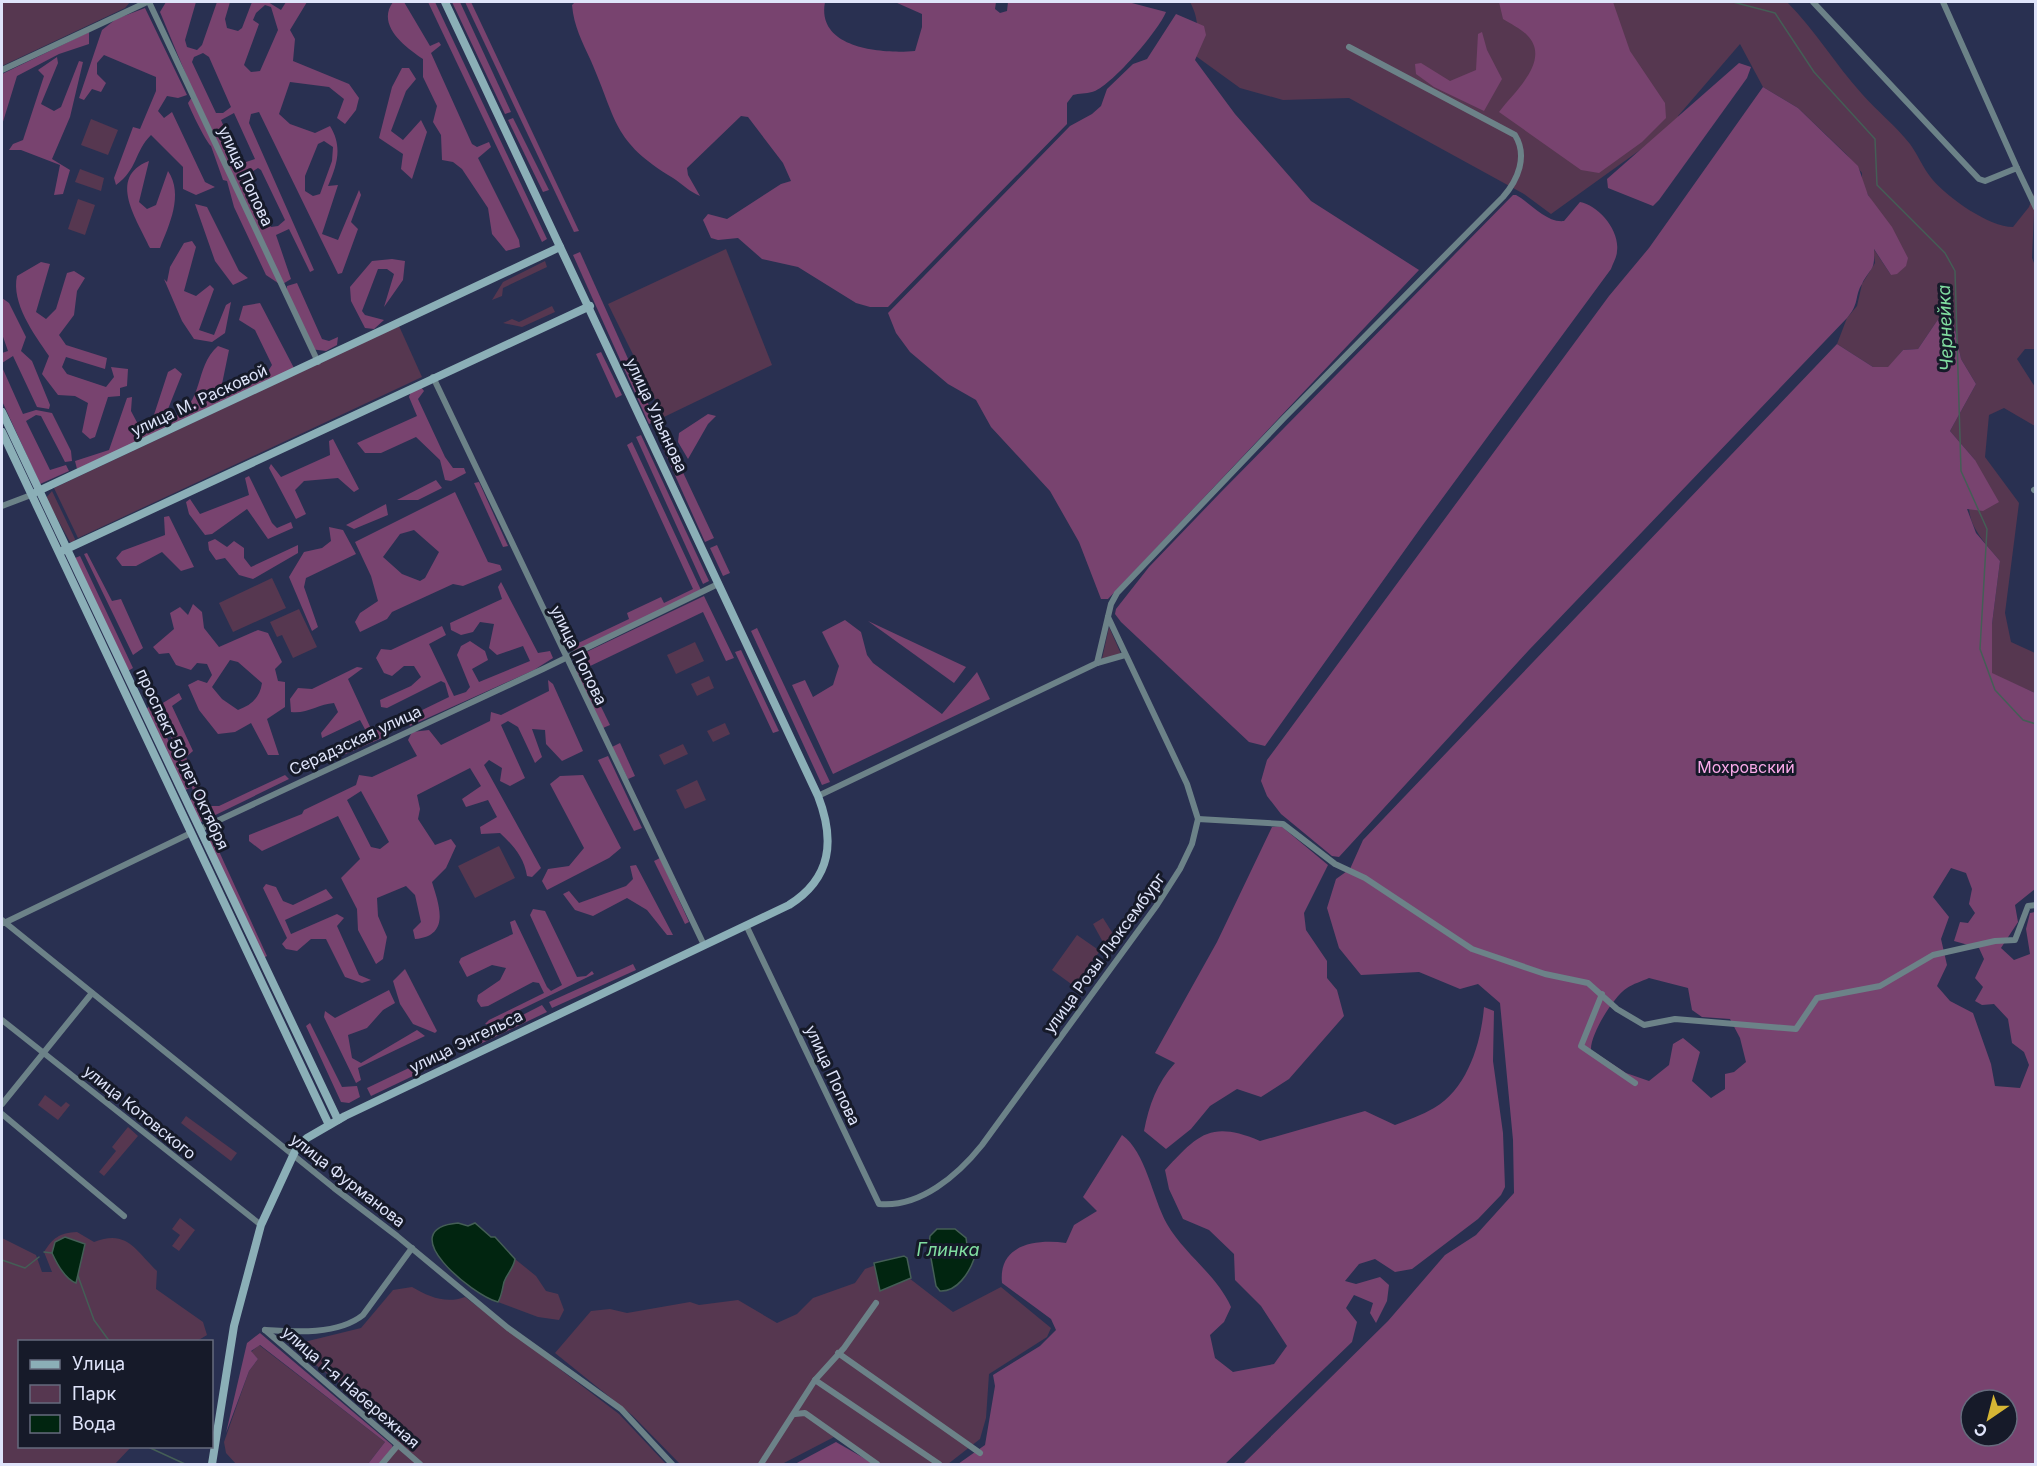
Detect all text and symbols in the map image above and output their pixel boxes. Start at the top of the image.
street label: улица Попова [214,123,278,229]
water label: Чернейка [1933,284,1957,372]
street label: улица Ульянова [622,355,692,475]
street label: улица М. Расковой [128,360,270,440]
street label: улица Попова [546,602,612,708]
street label: проспект 50 лет Октября [132,665,234,853]
street label: Серадзская улица [286,701,424,779]
park label: Мохровский [1697,757,1795,777]
street label: улица Розы Люксембург [1039,869,1169,1037]
street label: улица Энгельса [406,1005,526,1077]
street label: улица Попова [801,1022,865,1128]
street label: улица Котовского [80,1061,200,1163]
street label: улица Фурманова [287,1129,409,1231]
water label: Глинка [917,1239,979,1260]
street label: улица 1-я Набережная [278,1322,424,1452]
legend [18,1340,213,1448]
text: Улица [72,1353,125,1374]
text: Парк [72,1383,117,1404]
north arrow [1959,1388,2019,1448]
text: Вода [72,1413,116,1434]
text: С [1970,1419,1991,1442]

